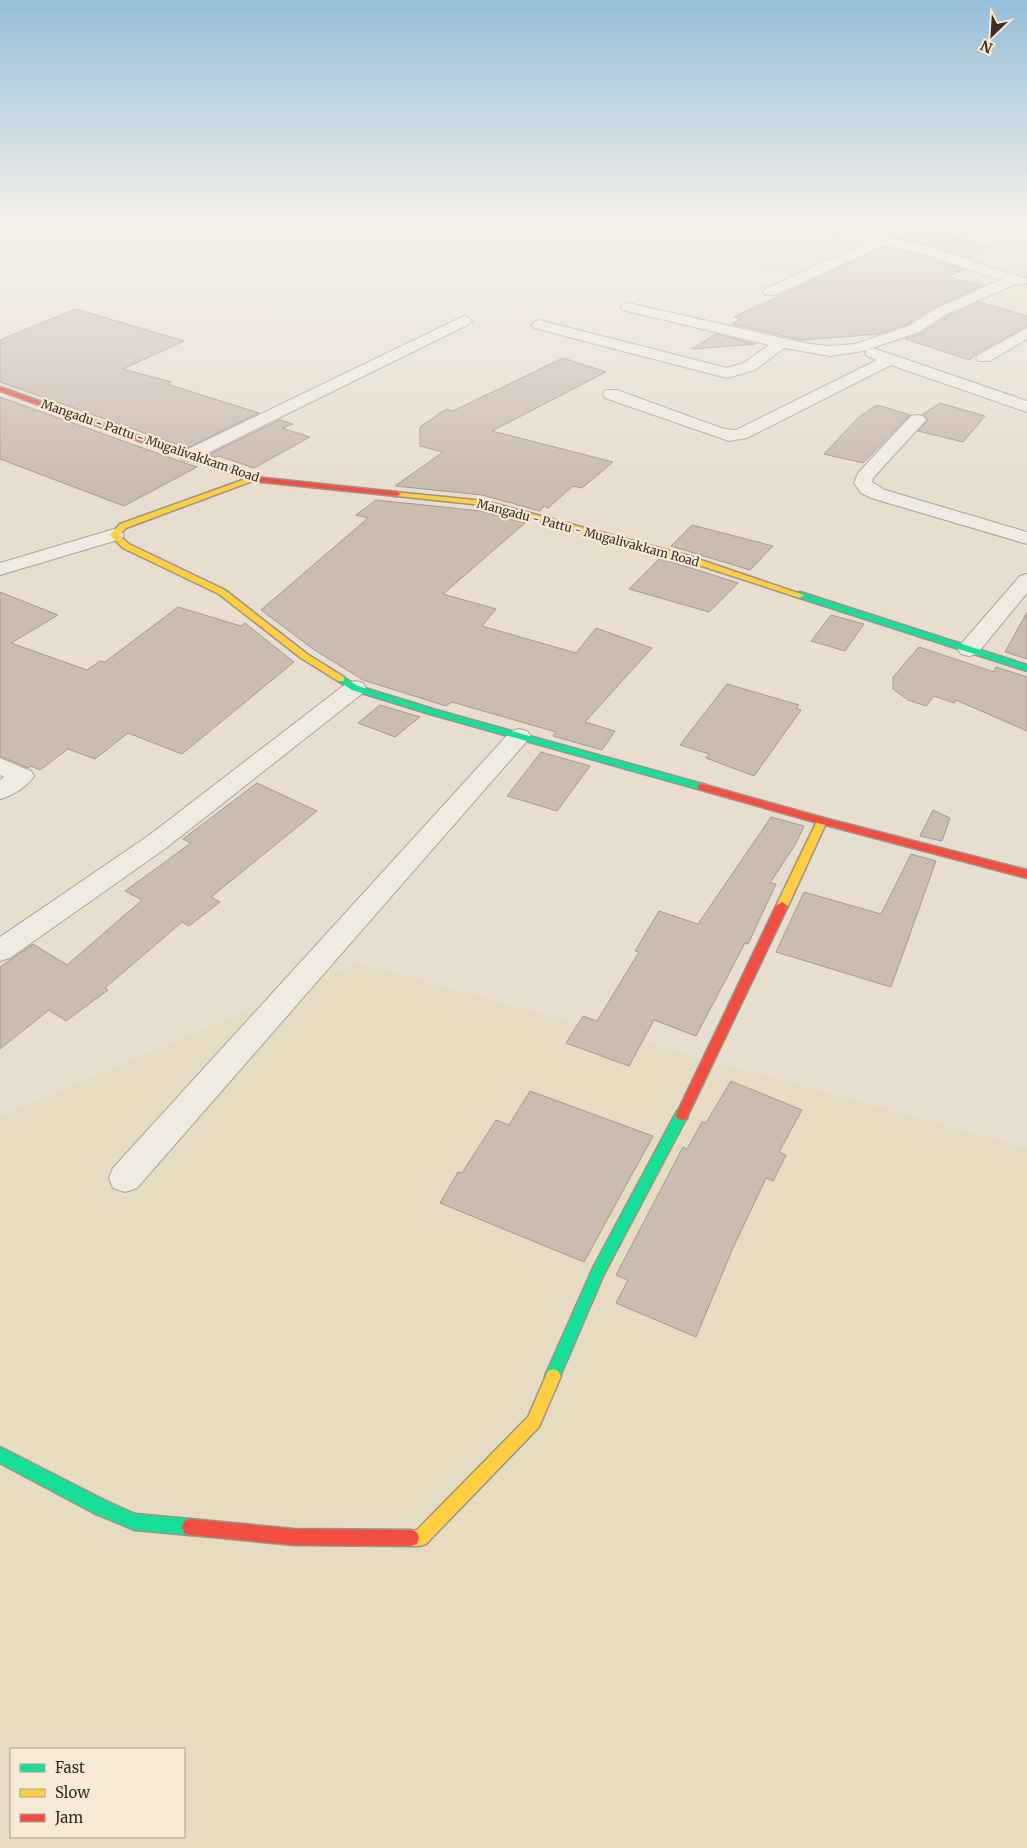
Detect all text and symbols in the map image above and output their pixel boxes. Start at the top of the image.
north arrow [967,10,1017,60]
text: N [978,36,995,57]
street label: Mangadu - Pattu - Mugalivakkam Road [39,396,261,485]
street label: Mangadu - Pattu - Mugalivakkam Road [475,496,701,569]
legend [10,1748,185,1838]
text: Fast [55,1758,85,1777]
text: Slow [55,1783,90,1802]
text: Jam [54,1808,83,1827]

